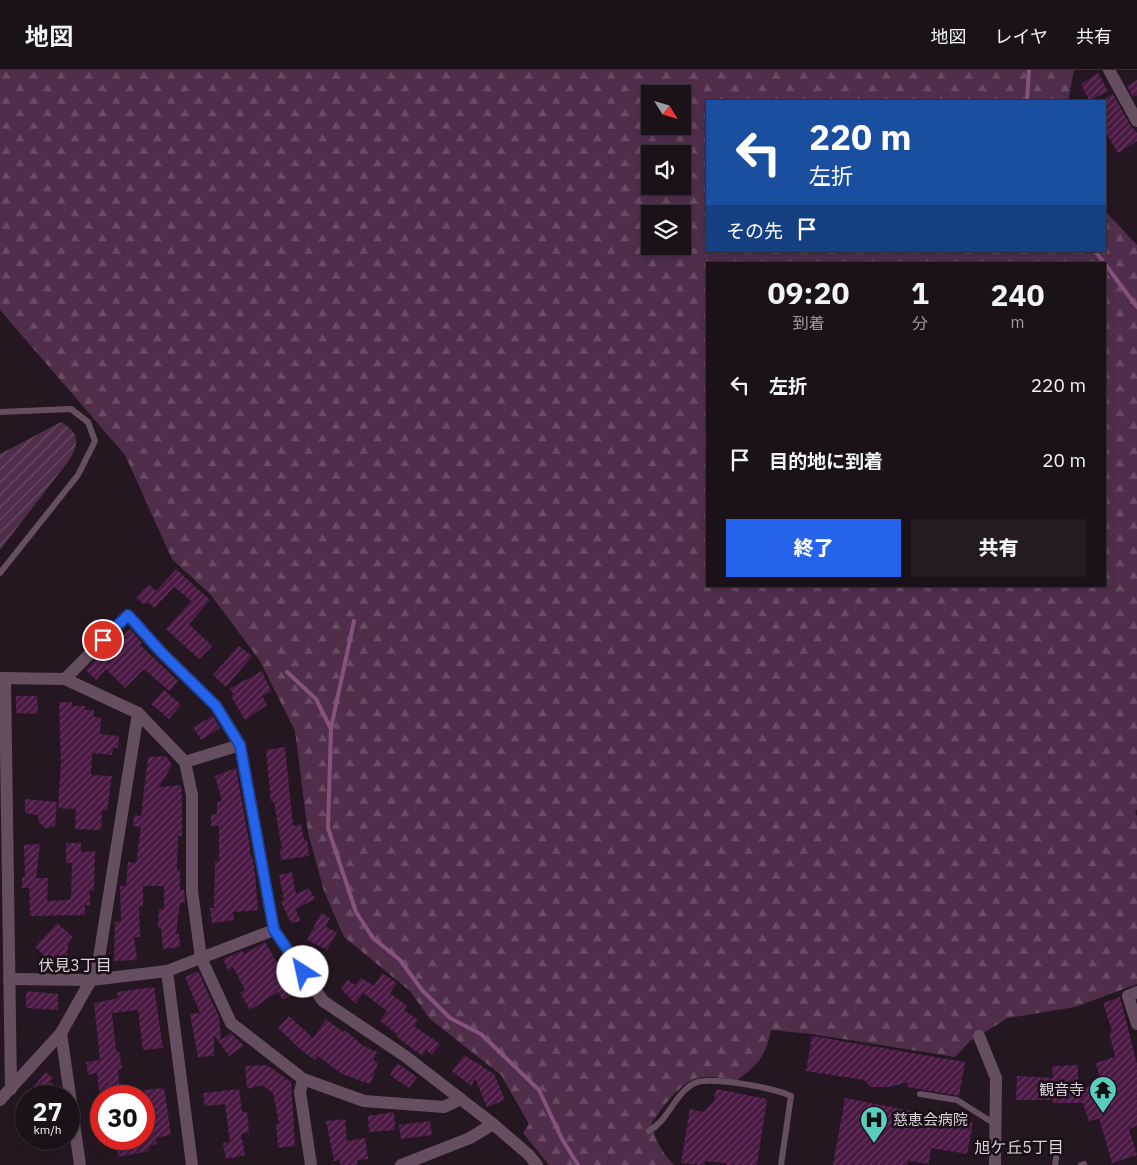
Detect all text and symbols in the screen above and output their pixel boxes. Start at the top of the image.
text: 地図 [25,20,73,52]
text: 地図 [931,25,967,48]
text: レイヤ [995,25,1048,48]
text: 共有 [1076,25,1112,48]
north arrow [641,85,691,135]
map controls [641,85,691,255]
text: 220 m [809,114,912,160]
icon: left [726,120,791,185]
button: sound [641,145,691,195]
text: 左折 [809,161,853,190]
button: layers [641,205,691,255]
icon: arrive [793,215,821,243]
text: その先 [726,219,783,243]
text: 09:20 [768,273,849,312]
text: 1 [911,273,929,312]
text: 240 [990,275,1044,314]
text: m [1010,312,1024,332]
text: 到着 [792,313,824,333]
text: 分 [912,313,928,333]
icon: left [726,371,754,399]
text: 220 m [1031,373,1086,397]
text: 左折 [769,374,807,398]
icon: arrive [726,446,754,474]
text: 20 m [1042,448,1086,472]
text: 目的地に到着 [769,449,883,473]
button: 終了 [726,519,901,577]
button: 共有 [911,519,1086,577]
pin [82,619,124,661]
icon: arrive [89,626,117,654]
position arrow [276,945,328,997]
district label: 伏見3丁目 [38,955,112,975]
temple icon: 観音寺 [1088,1075,1118,1114]
place label: 観音寺 [1039,1080,1084,1099]
speed limit sign: 30 [90,1085,155,1150]
text: 27 [32,1095,63,1128]
hospital icon: 慈恵会病院 [859,1105,889,1144]
place label: 慈恵会病院 [893,1110,968,1129]
text: km/h [33,1122,62,1137]
district label: 旭ケ丘5丁目 [974,1137,1064,1157]

